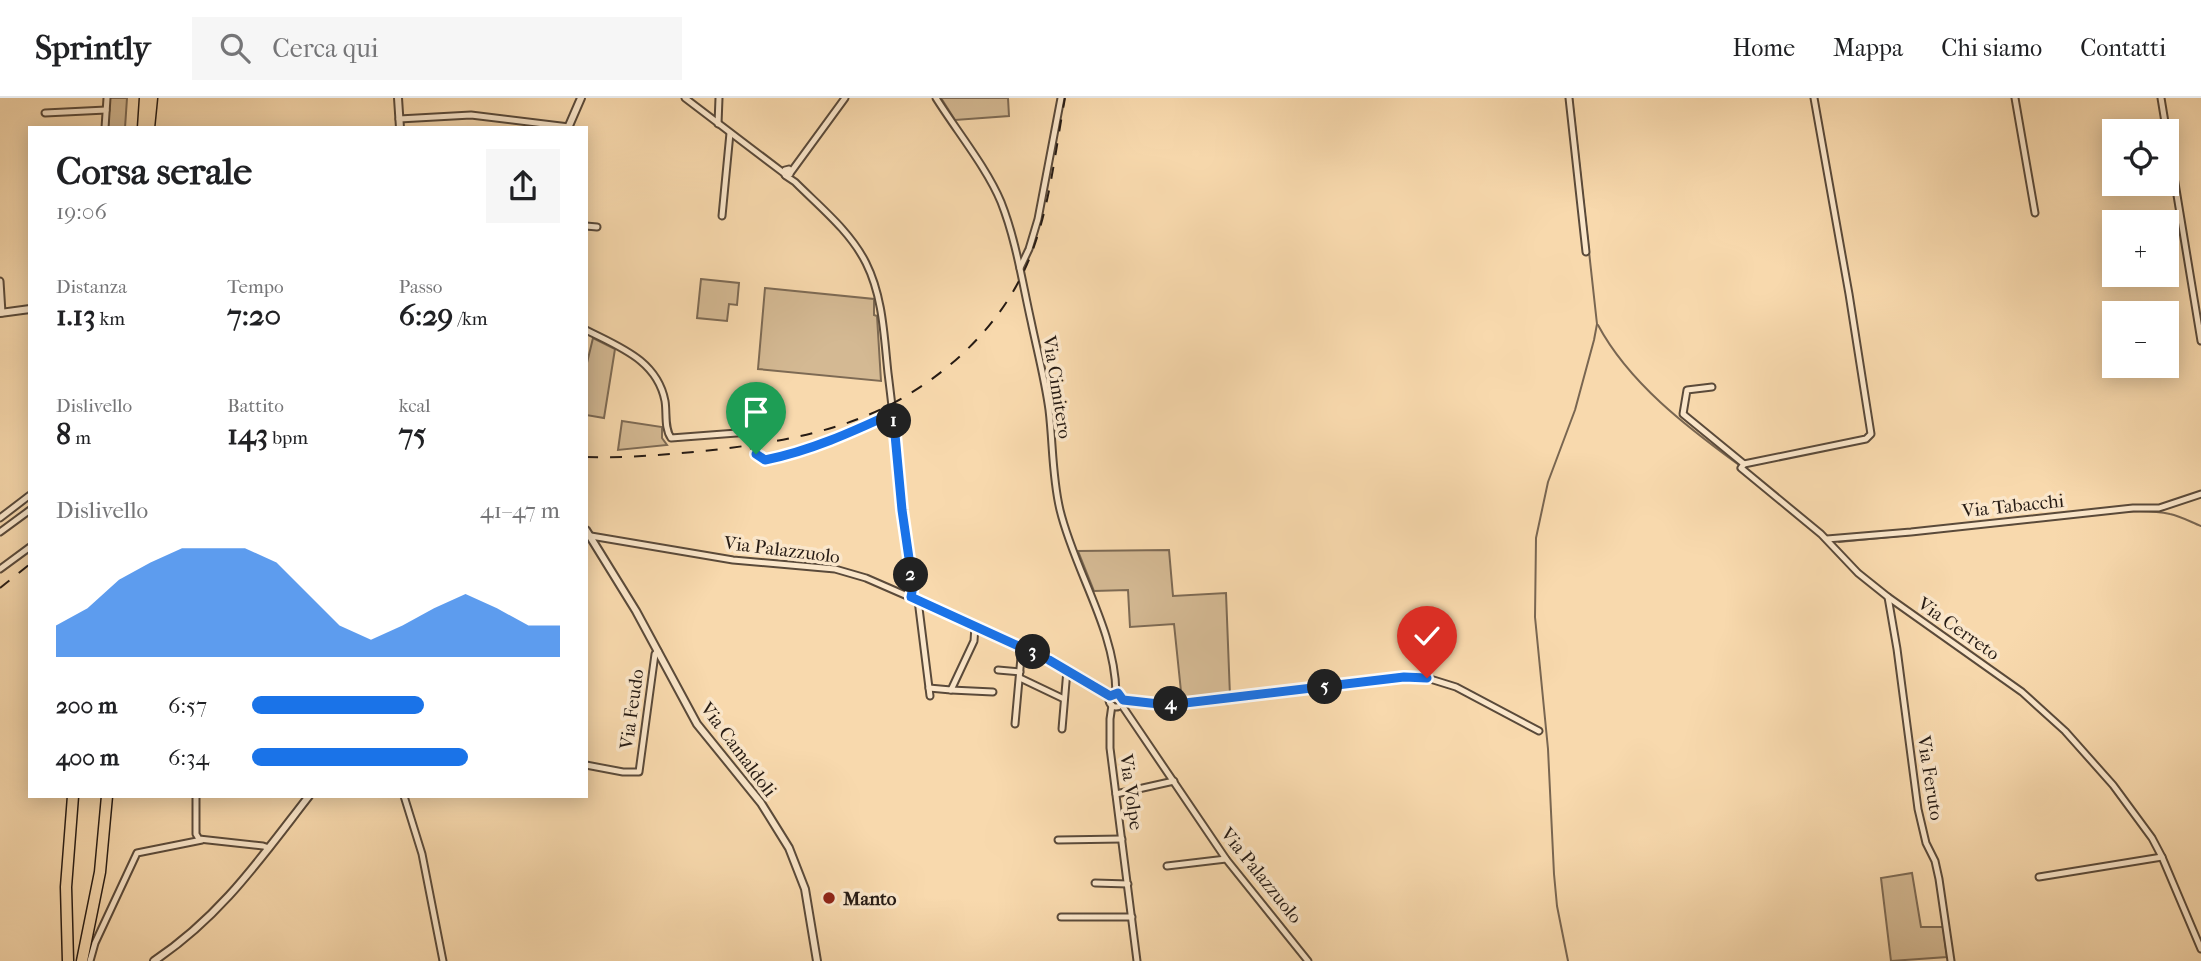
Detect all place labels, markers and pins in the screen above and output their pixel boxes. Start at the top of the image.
pin [726,382,786,454]
pin: 1 [876,404,912,438]
pin: 2 [894,558,928,592]
pin [1397,606,1457,678]
pin: 3 [1016,634,1050,670]
pin: 5 [1308,670,1342,704]
pin: 4 [1154,686,1188,722]
place label: Manto [842,888,897,910]
marker: Manto [821,890,837,906]

